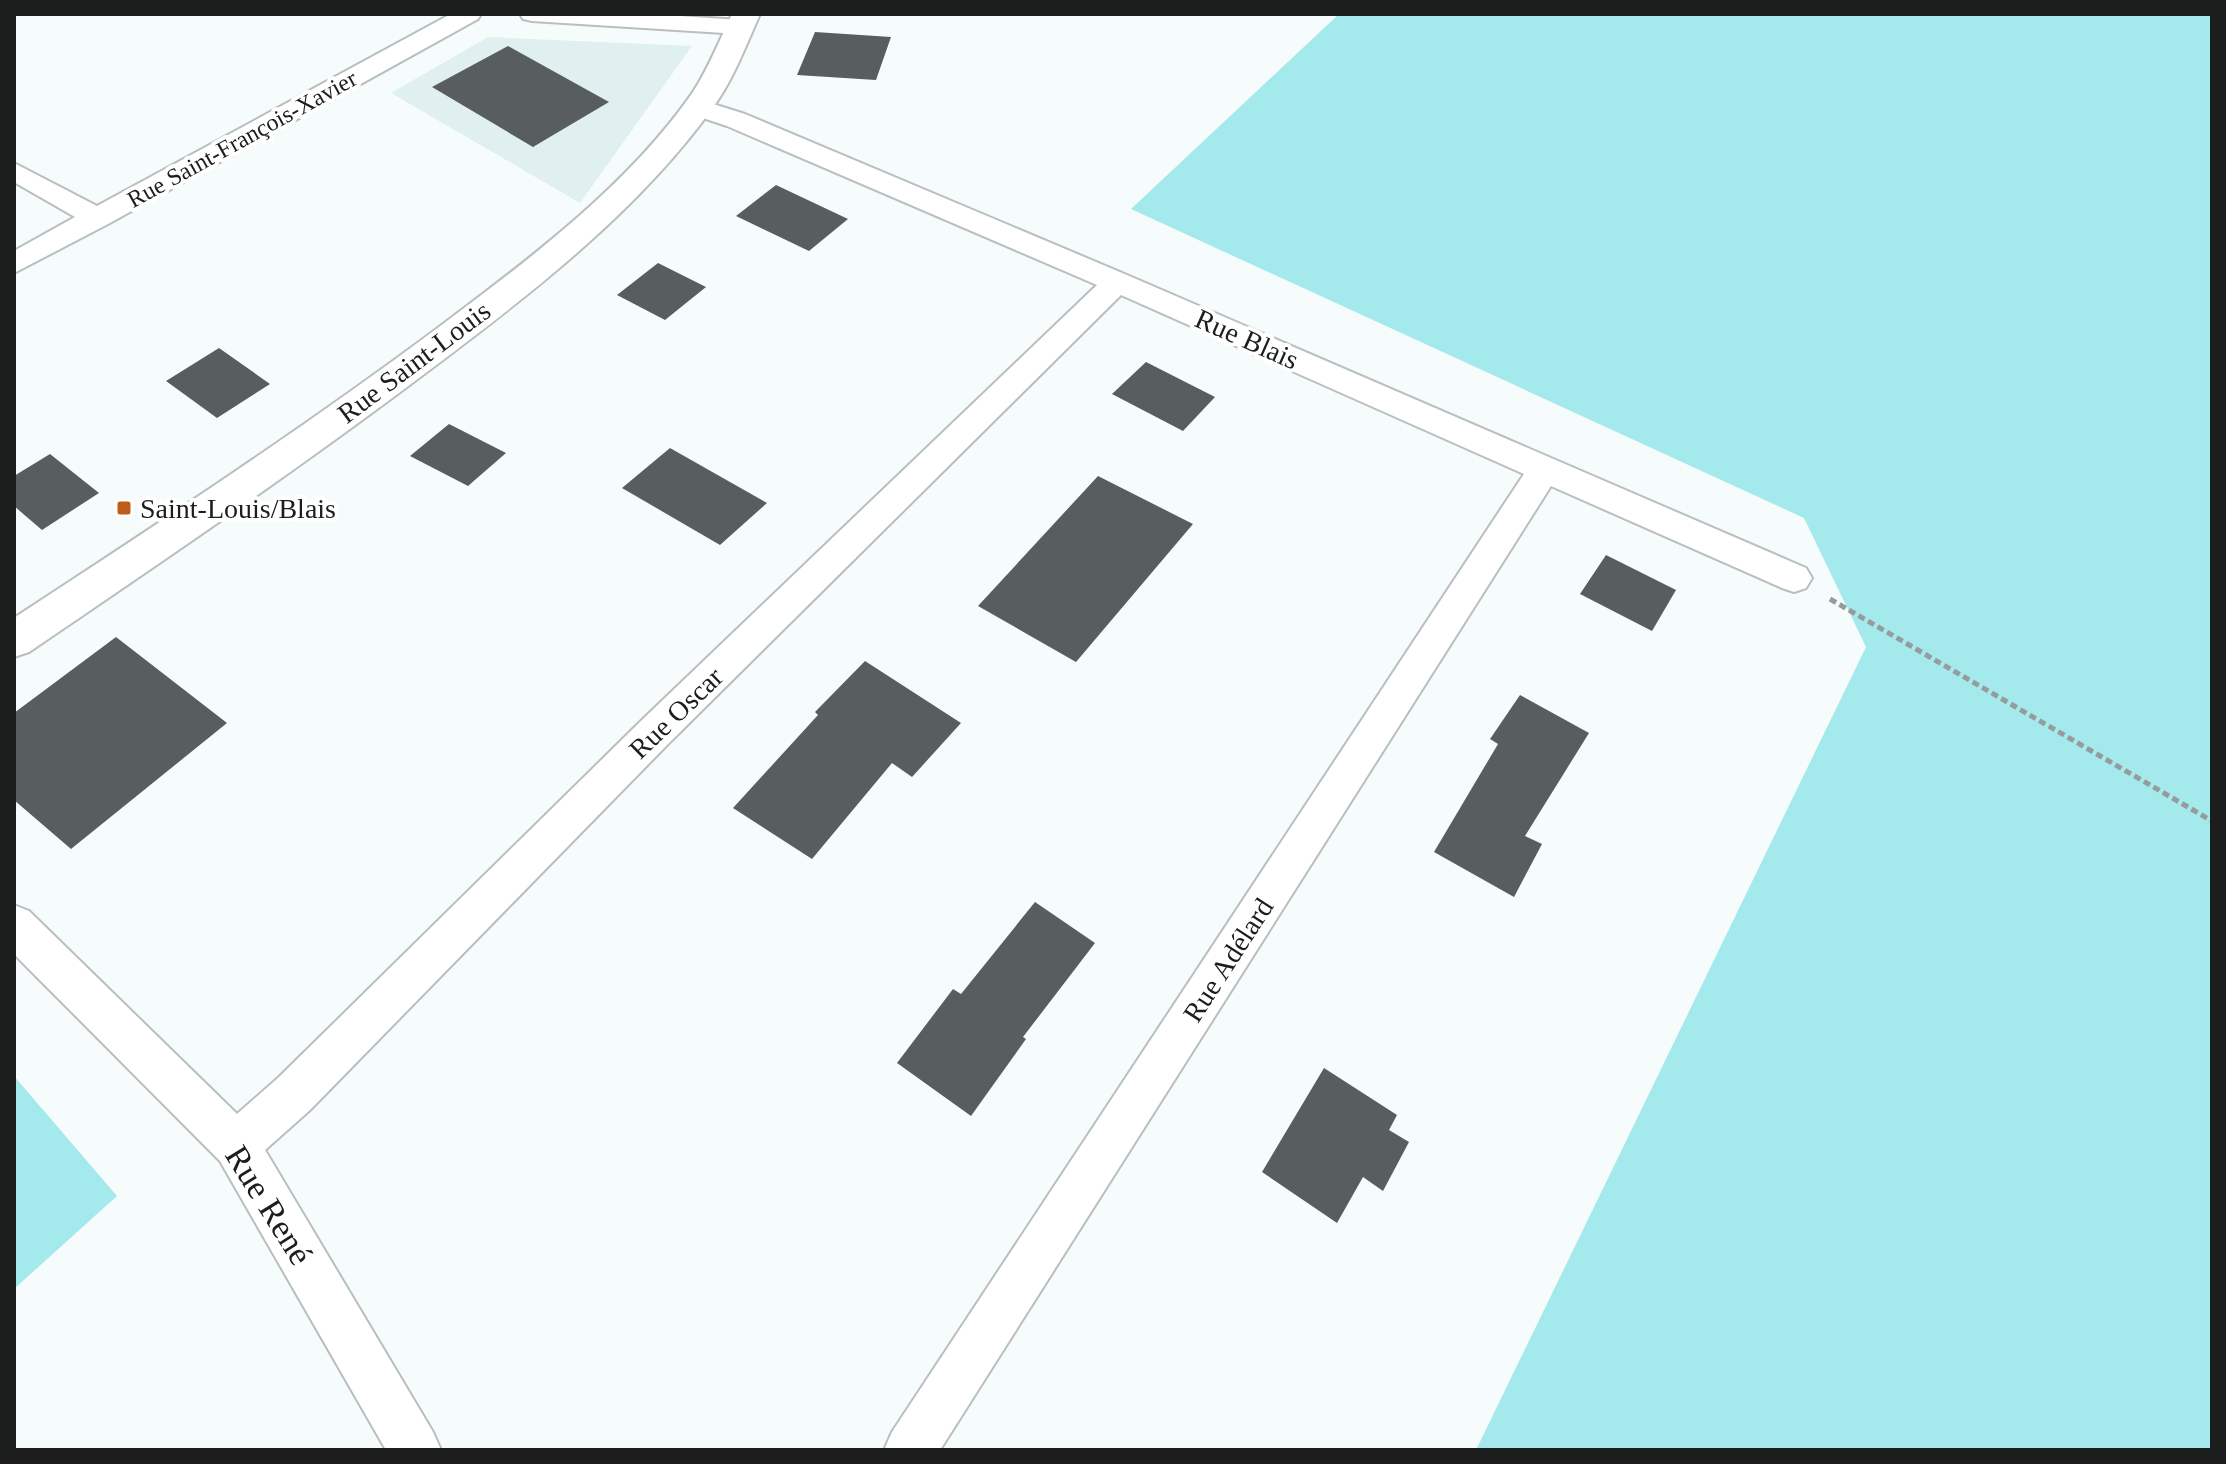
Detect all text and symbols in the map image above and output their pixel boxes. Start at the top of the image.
street label: Rue Saint-François-Xavier [123,65,361,213]
street label: Rue Saint-Louis [332,295,496,429]
street label: Rue Blais [1191,303,1303,375]
place label: Saint-Louis/Blais [140,493,336,524]
marker: Saint-Louis/Blais [115,499,133,517]
street label: Rue Oscar [623,661,729,765]
street label: Rue Adélard [1177,893,1279,1027]
street label: Rue René [218,1139,320,1271]

